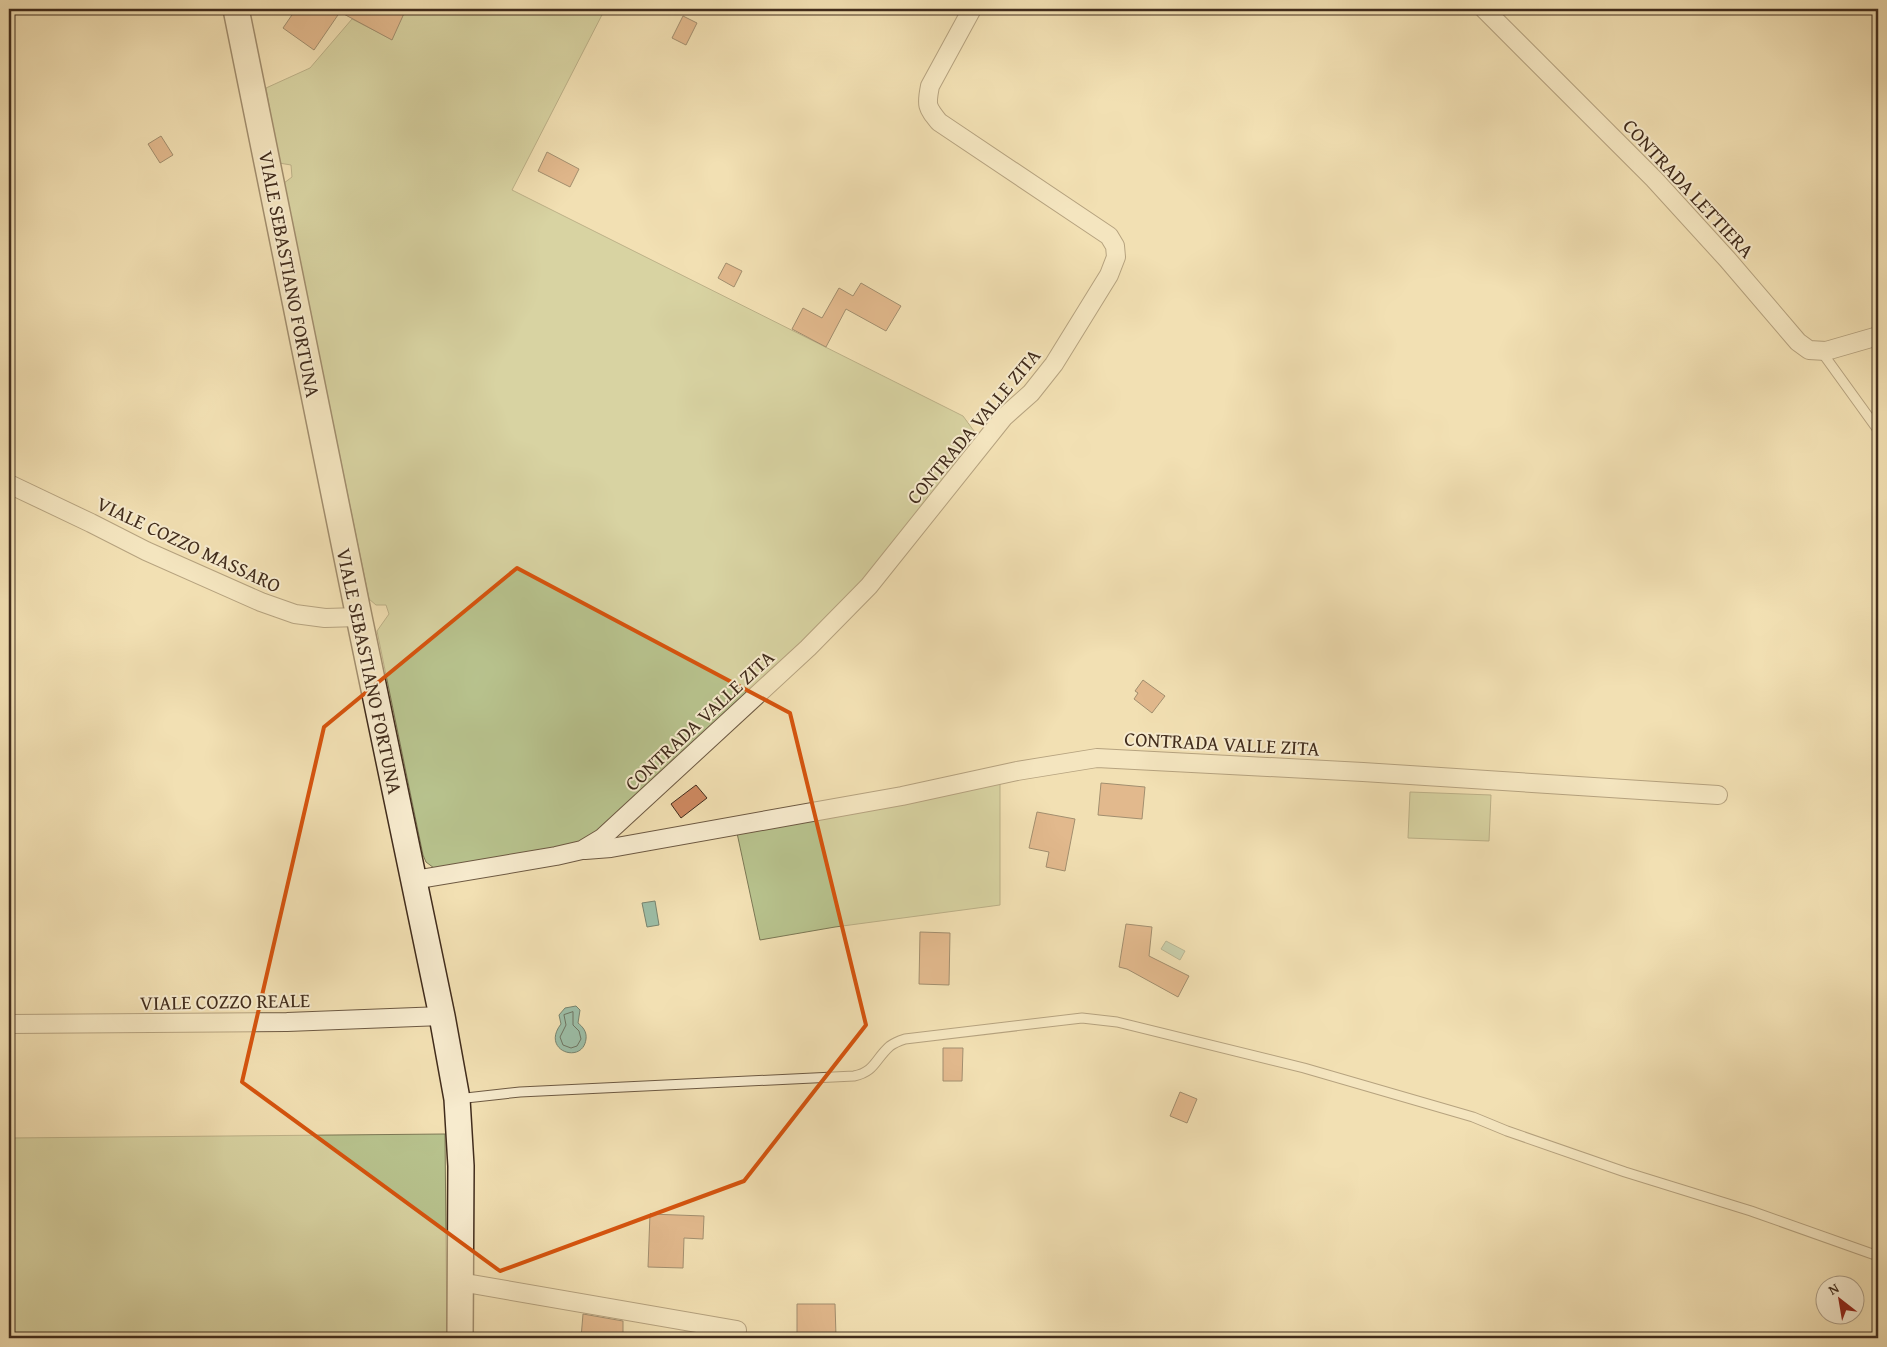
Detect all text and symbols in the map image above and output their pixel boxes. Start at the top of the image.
street label: CONTRADA LETTIERA [1617,112,1761,264]
street label: VIALE SEBASTIANO FORTUNA [252,148,328,400]
street label: CONTRADA VALLE ZITA [899,342,1047,510]
street label: VIALE COZZO MASSARO [92,489,286,599]
street label: VIALE SEBASTIANO FORTUNA [330,545,410,797]
street label: CONTRADA VALLE ZITA [618,643,780,797]
street label: CONTRADA VALLE ZITA [1124,723,1320,763]
street label: VIALE COZZO REALE [140,985,310,1017]
north arrow [1814,1274,1864,1324]
text: N [1824,1278,1843,1300]

